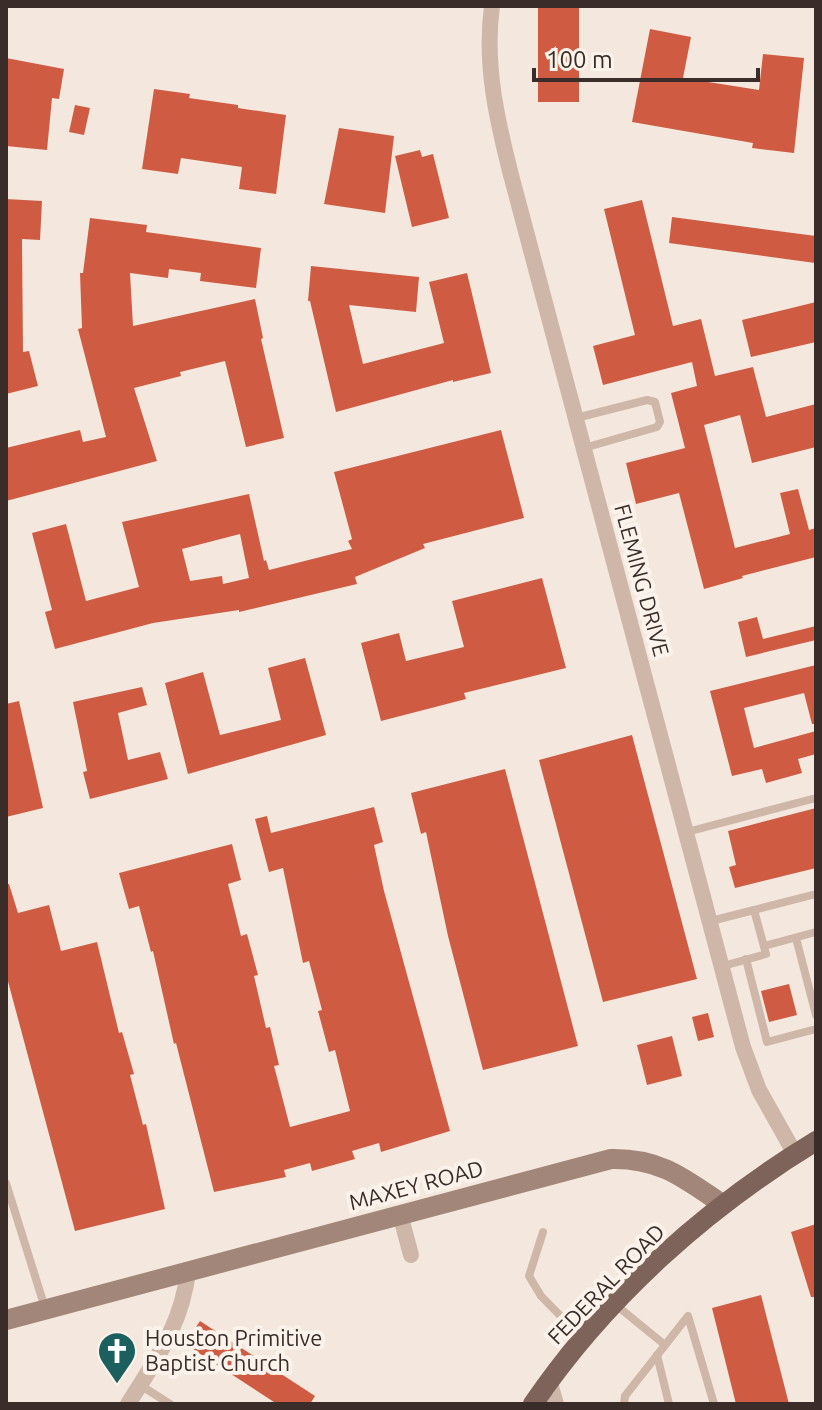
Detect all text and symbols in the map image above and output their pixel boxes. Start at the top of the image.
scale bar [534,32,758,82]
text: 100 m [546,46,613,73]
street label: FLEMING DRIVE [610,501,675,659]
street label: MAXEY ROAD [346,1155,486,1214]
street label: FEDERAL ROAD [542,1218,669,1349]
place label: Houston Primitive Baptist Church [145,1325,322,1375]
church icon: Houston Primitive Baptist Church [96,1330,138,1385]

